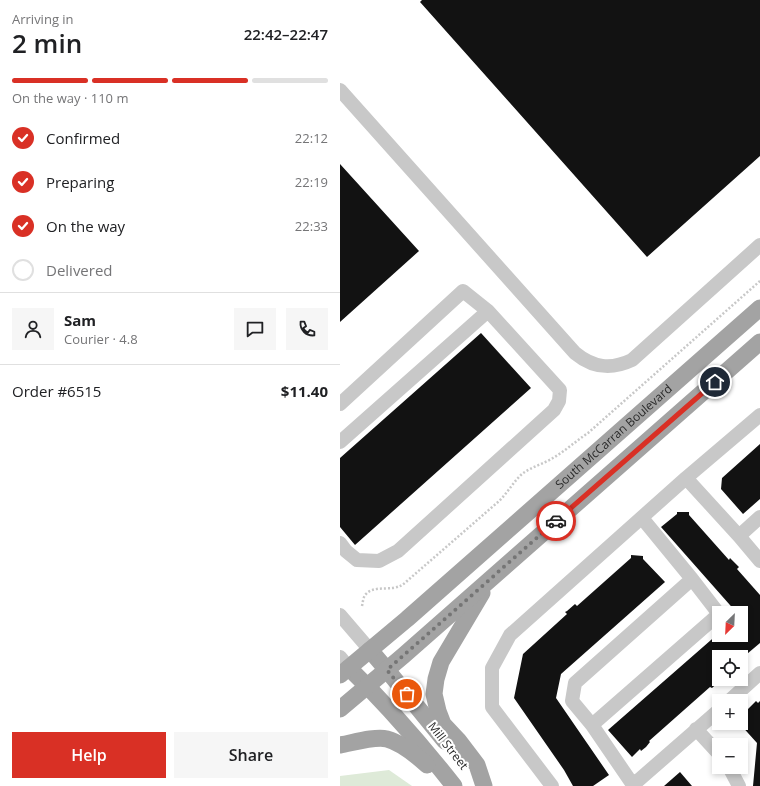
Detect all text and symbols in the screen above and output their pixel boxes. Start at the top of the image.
text: Arriving in [12,10,74,28]
text: 22:42–22:47 [244,24,328,44]
text: 2 min [12,25,82,61]
text: On the way · 110 m [12,89,128,107]
icon: check [12,127,34,149]
text: Confirmed [46,128,120,148]
text: 22:12 [295,129,328,147]
icon: check [12,171,34,193]
text: Preparing [46,172,114,192]
text: 22:19 [295,173,328,191]
icon: check [12,215,34,237]
text: On the way [46,216,125,236]
text: 22:33 [295,217,328,235]
text: Delivered [46,260,113,280]
button: person [12,308,54,350]
button: chat [234,308,276,350]
button: phone [286,308,328,350]
text: Sam [64,310,96,330]
text: Courier · 4.8 [64,330,138,348]
pin [698,365,732,399]
icon: home [704,371,726,393]
street label: South McCarran Boulevard [551,380,676,493]
text: Order #6515 [12,381,101,401]
text: $11.40 [281,381,328,401]
courier [536,501,576,541]
icon: car [545,510,567,532]
north arrow [712,606,748,642]
map controls [712,606,748,774]
button: locate [712,650,748,686]
pin [390,677,424,711]
icon: bag [396,683,418,705]
button: + [712,694,748,730]
street label: Mill Street [424,718,472,773]
button: Help [12,732,166,778]
button: Share [174,732,328,778]
button: − [712,738,748,774]

